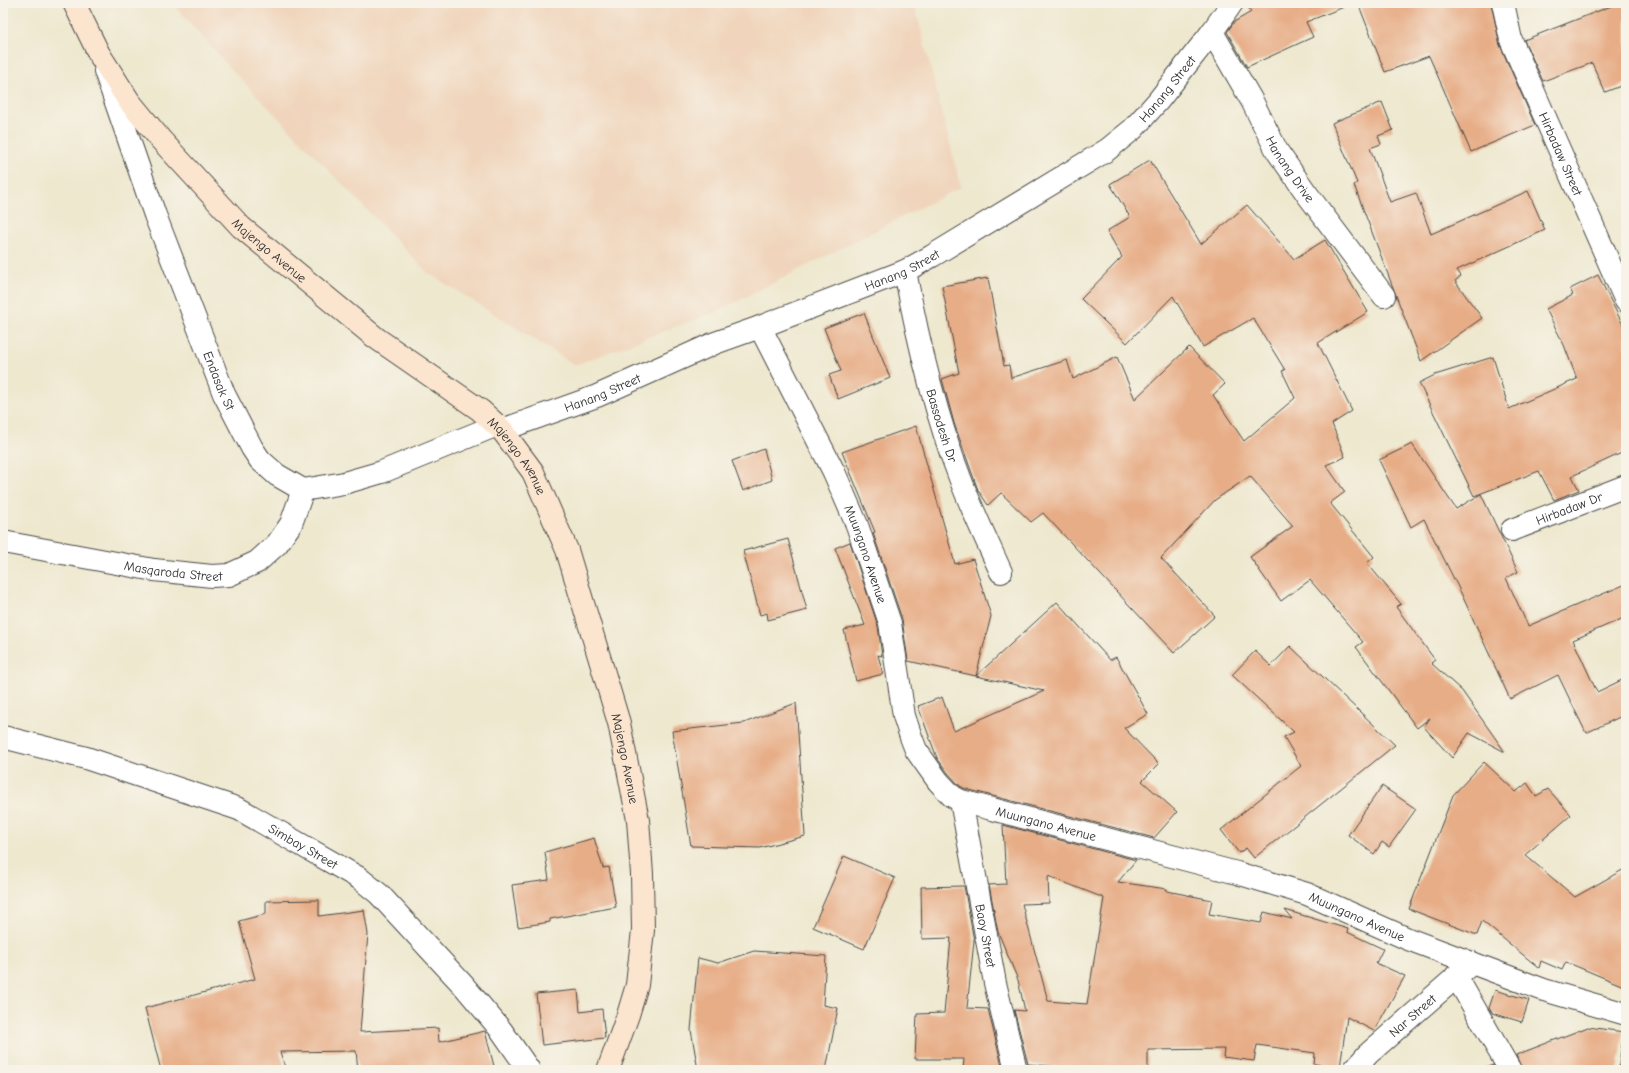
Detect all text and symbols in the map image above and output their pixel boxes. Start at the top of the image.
street label: Hanang Street [1136,52,1199,125]
street label: Hirbadaw Street [1536,110,1586,199]
street label: Hanang Drive [1263,134,1318,206]
street label: Majengo Avenue [229,215,310,286]
street label: Hanang Street [862,246,943,294]
street label: Endasak St [200,349,239,414]
street label: Hanang Street [562,370,644,415]
street label: Bassodesh Dr [923,387,961,465]
street label: Majengo Avenue [485,414,549,497]
street label: Hirbadaw Dr [1534,489,1605,528]
street label: Muungano Avenue [841,503,890,606]
street label: Masqaroda Street [123,558,224,584]
street label: Majengo Avenue [608,711,642,805]
street label: Muungano Avenue [994,803,1098,844]
street label: Simbay Street [266,821,341,873]
street label: Muungano Avenue [1307,889,1407,945]
street label: Baoy Street [972,903,999,970]
street label: Nar Street [1386,990,1440,1040]

